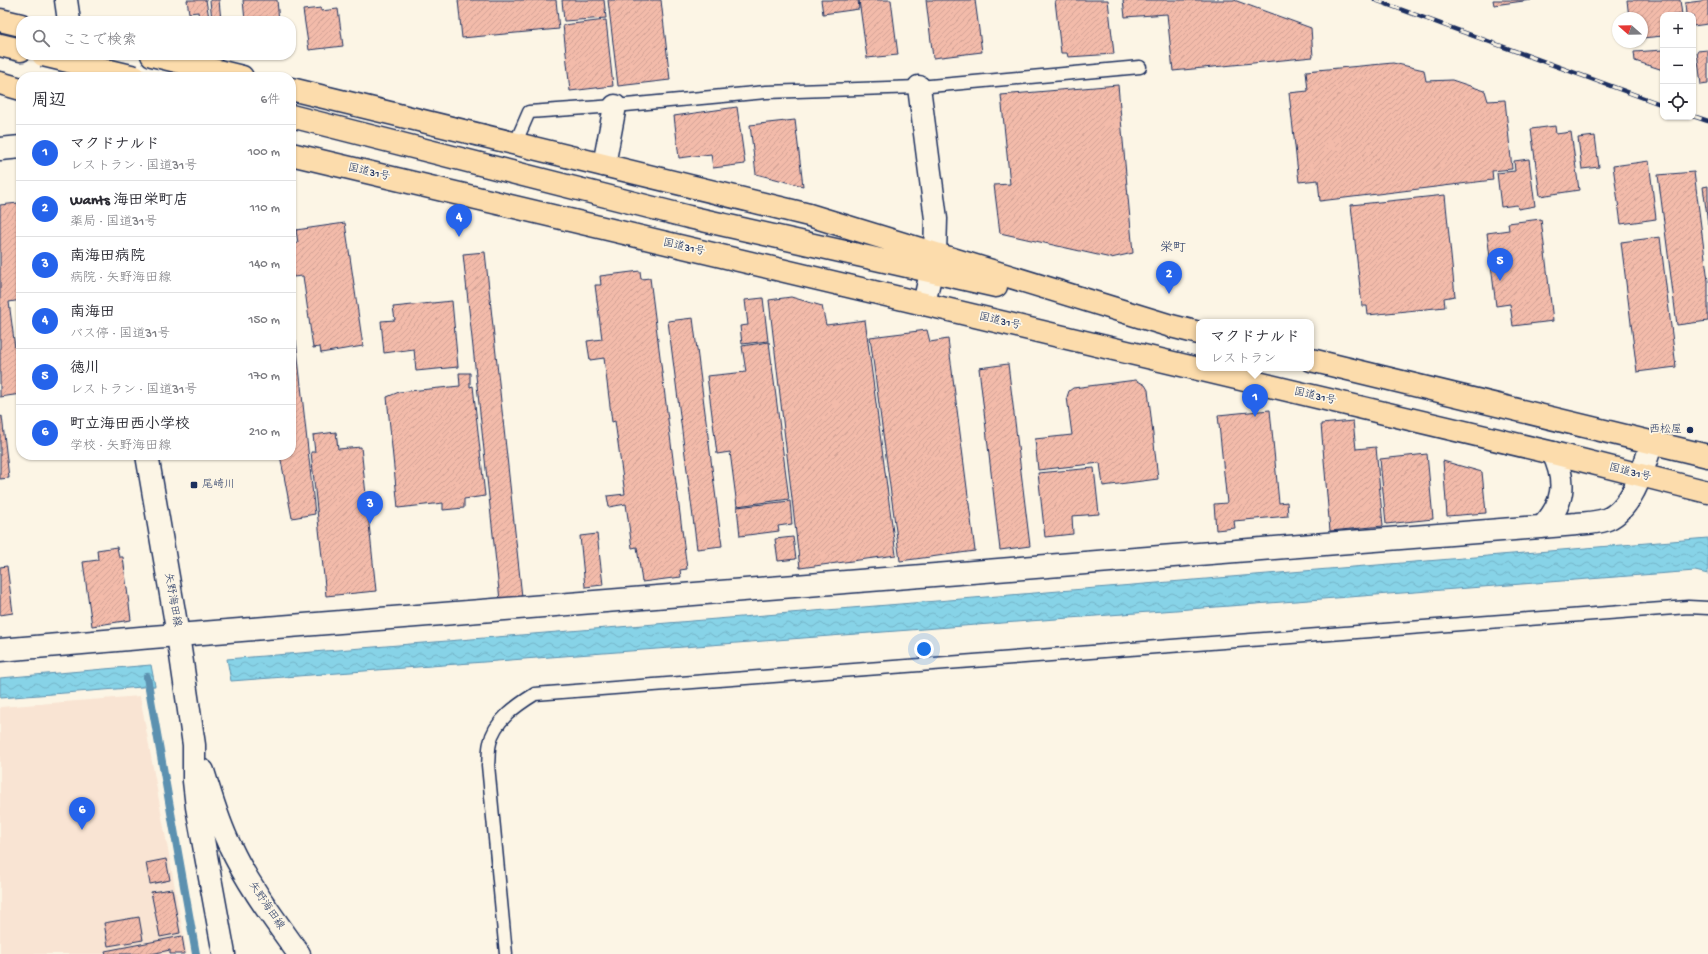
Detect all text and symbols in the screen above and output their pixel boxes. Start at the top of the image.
north arrow [1612,12,1648,48]
map controls [1660,12,1696,120]
button: + [1660,12,1696,48]
search box [16,16,296,60]
icon: search [30,27,52,49]
text: ここで検索 [62,32,137,50]
button: − [1660,48,1696,84]
button: locate [1660,84,1696,120]
text: 周辺 [32,92,66,112]
text: 6件 [260,93,280,108]
text: マクドナルド [70,136,159,154]
text: 1 [42,145,48,160]
text: 100 m [248,145,280,160]
text: レストラン · 国道31号 [70,159,197,174]
street label: 国道31号 [347,161,392,184]
text: Wants 海田栄町店 [70,192,188,210]
text: 2 [42,201,48,216]
text: 110 m [250,201,280,216]
pin: 4 [446,204,472,237]
text: 薬局 · 国道31号 [70,215,157,230]
street label: 国道31号 [662,236,707,259]
district label: 栄町 [1160,241,1186,256]
text: 南海田病院 [70,248,145,266]
pin: 5 [1487,248,1513,281]
text: 3 [42,257,48,272]
text: 140 m [249,257,280,272]
pin: 2 [1156,261,1182,294]
text: 病院 · 矢野海田線 [70,271,171,286]
text: 南海田 [70,304,115,322]
street label: 国道31号 [978,310,1023,333]
text: 4 [42,313,48,328]
text: 150 m [248,313,280,328]
popup [1196,319,1314,371]
text: バス停 · 国道31号 [70,327,170,342]
text: マクドナルド [1210,329,1300,347]
text: レストラン [1210,352,1276,367]
text: 徳川 [70,360,100,378]
text: 5 [42,369,48,384]
text: 170 m [248,369,280,384]
text: レストラン · 国道31号 [70,383,197,398]
pin: 1 [1242,384,1268,417]
street label: 国道31号 [1293,385,1338,408]
text: 町立海田西小学校 [70,416,190,434]
place label: 西松屋 [1649,423,1682,436]
text: 6 [42,425,48,440]
text: 210 m [249,425,280,440]
marker: 西松屋 [1685,425,1695,435]
text: 学校 · 矢野海田線 [70,439,171,454]
street label: 国道31号 [1608,461,1653,484]
place label: 尾崎川 [202,478,235,491]
marker: 尾崎川 [189,480,199,490]
pin: 3 [357,491,383,524]
street label: 矢野海田線 [161,572,184,628]
your location [914,639,934,659]
pin: 6 [69,797,95,830]
street label: 矢野海田線 [246,879,287,932]

